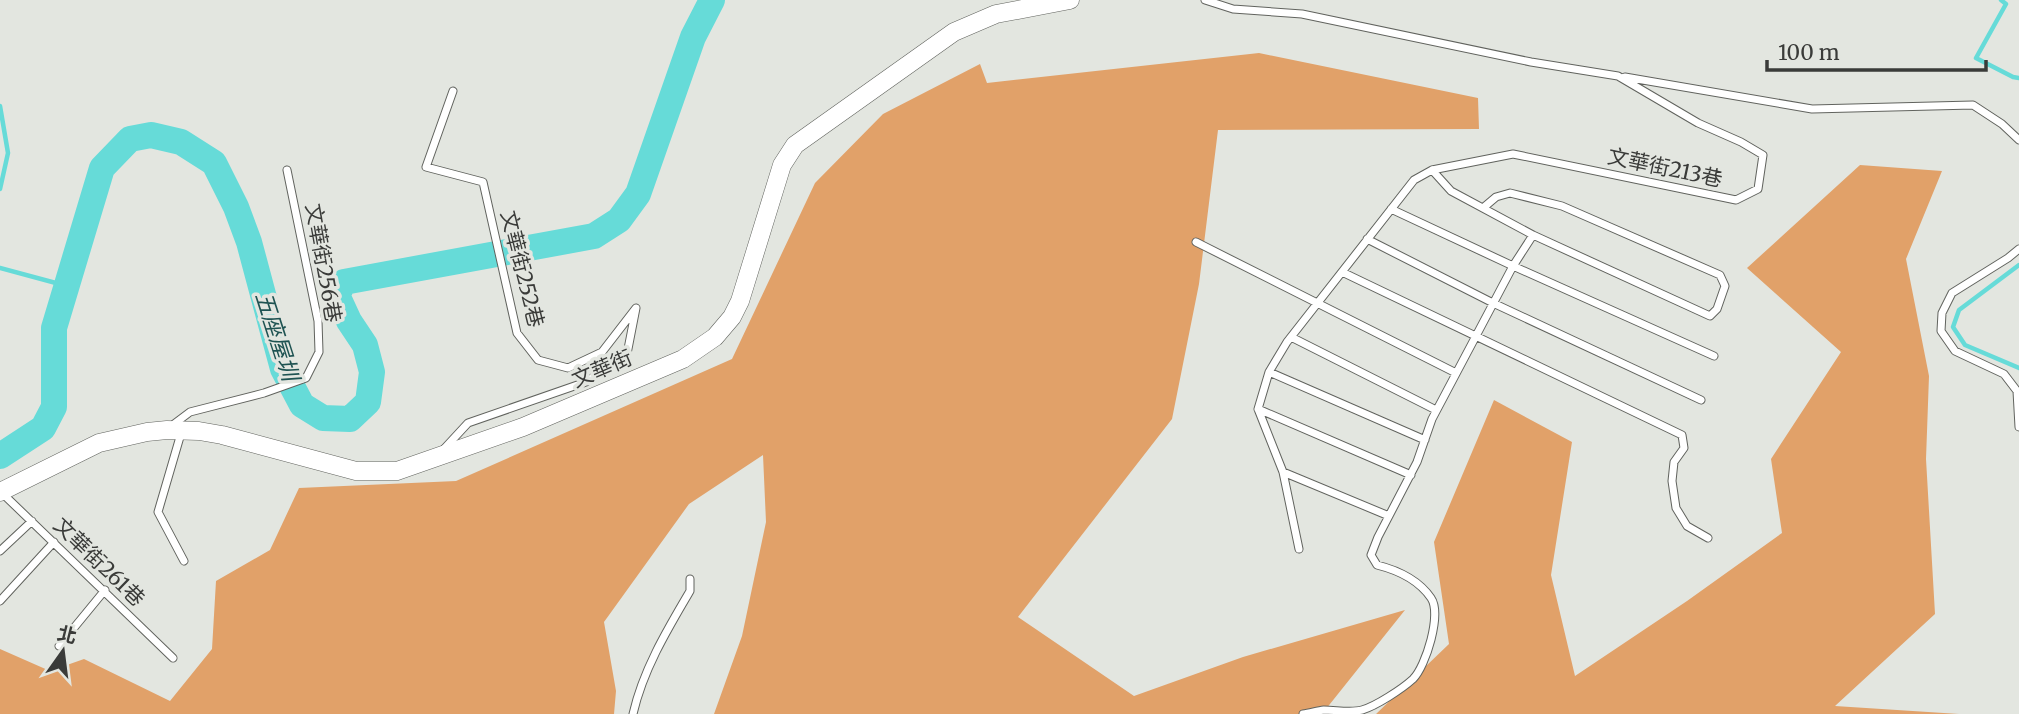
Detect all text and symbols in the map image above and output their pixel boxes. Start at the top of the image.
scale bar [1767,28,1986,72]
text: 100 m [1778,39,1840,66]
street label: 文華街213巷 [1605,142,1725,193]
street label: 文華街256巷 [300,201,347,325]
street label: 文華街252巷 [495,208,550,330]
water label: 五座屋圳 [249,288,306,387]
street label: 文華街 [568,344,636,393]
street label: 文華街261巷 [48,511,151,612]
north arrow [28,616,98,686]
text: 北 [55,621,79,648]

